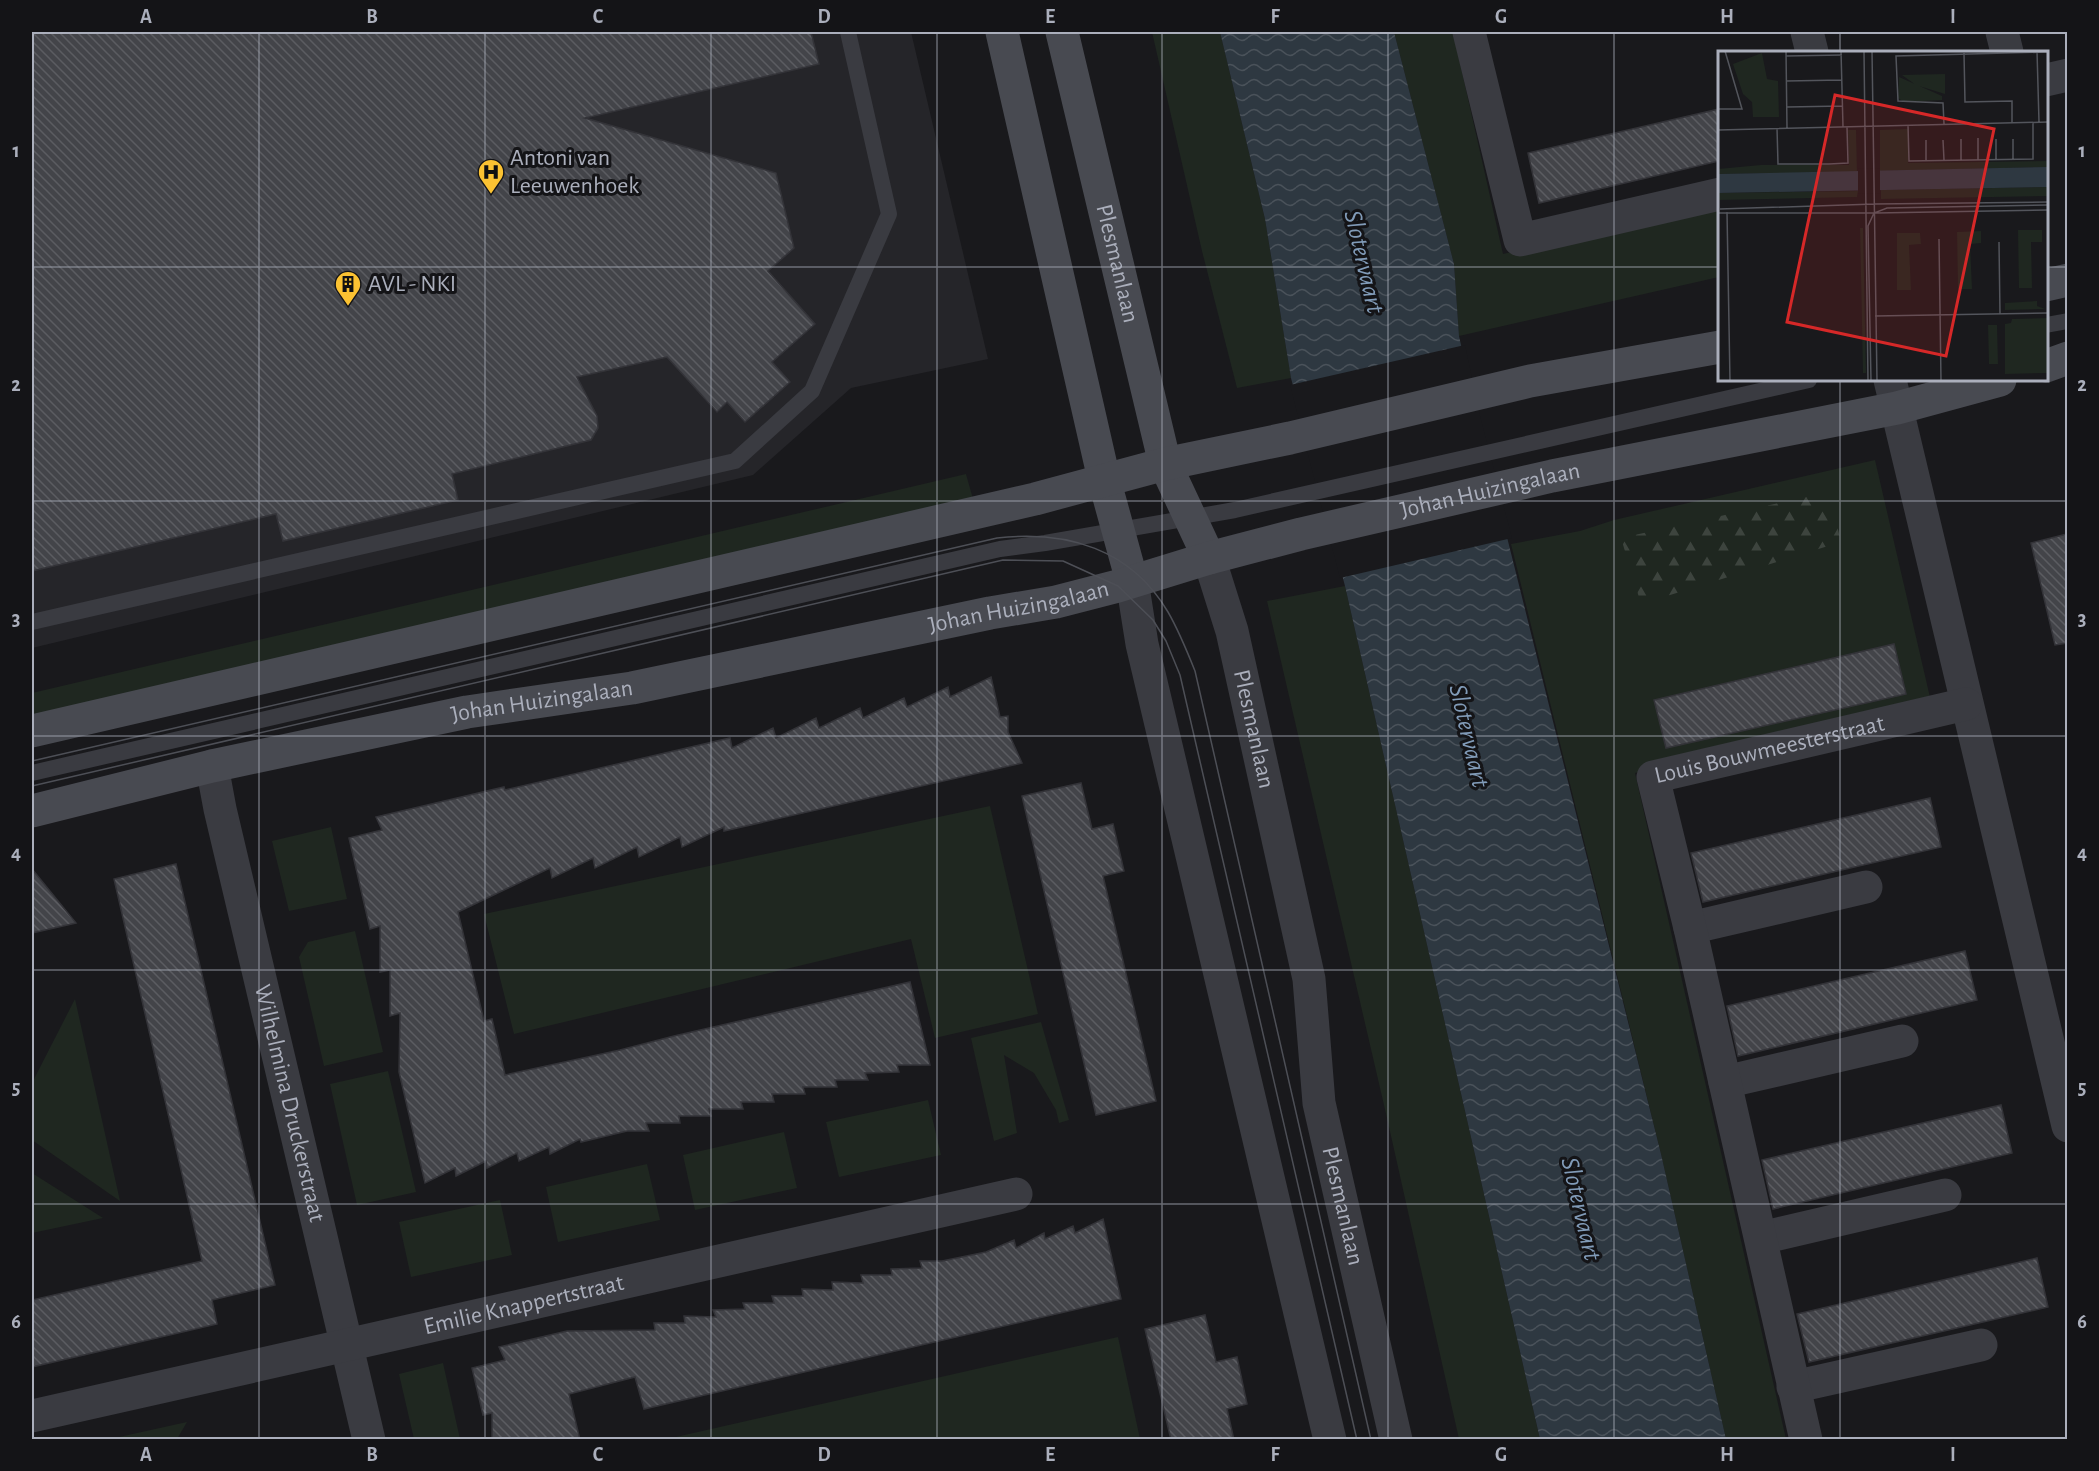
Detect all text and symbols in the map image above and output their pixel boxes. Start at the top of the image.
text: A [140,7,152,27]
text: B [366,7,378,27]
text: C [593,7,604,27]
text: D [817,7,831,27]
text: E [1045,7,1055,27]
text: F [1270,7,1280,27]
text: G [1495,7,1507,27]
text: H [1720,7,1734,27]
text: I [1950,7,1956,27]
inset map [1718,51,2048,381]
text: 1 [12,141,20,161]
text: 1 [2078,141,2086,161]
place label: Antoni van Leeuwenhoek [510,146,639,198]
hospital icon: Antoni van Leeuwenhoek [476,157,506,195]
street label: Plesmanlaan [1091,202,1143,325]
water label: Slotervaart [1339,208,1389,317]
building icon: AVL - NKI [333,269,363,307]
place label: AVL - NKI [368,272,456,296]
text: 2 [11,375,21,395]
text: 2 [2077,375,2087,395]
street label: Johan Huizingalaan [1398,459,1582,523]
street label: Johan Huizingalaan [926,577,1111,638]
text: 3 [12,609,20,629]
text: 3 [2078,609,2086,629]
street label: Plesmanlaan [1229,667,1279,791]
street label: Johan Huizingalaan [449,676,635,727]
water label: Slotervaart [1444,682,1494,791]
street label: Louis Bouwmeesterstraat [1652,711,1887,788]
text: 4 [11,843,21,863]
text: 4 [2077,843,2087,863]
street label: Wilhelmina Druckerstraat [250,982,329,1225]
text: 5 [12,1078,20,1098]
text: 5 [2078,1078,2086,1098]
street label: Plesmanlaan [1317,1144,1368,1268]
water label: Slotervaart [1556,1155,1606,1264]
street label: Emilie Knappertstraat [421,1271,626,1339]
text: 6 [11,1312,21,1332]
text: 6 [2077,1312,2087,1332]
text: A [140,1445,152,1465]
text: B [366,1445,378,1465]
text: C [593,1445,604,1465]
text: D [817,1445,831,1465]
text: E [1045,1445,1055,1465]
text: F [1270,1445,1280,1465]
text: G [1495,1445,1507,1465]
text: H [1720,1445,1734,1465]
text: I [1950,1445,1956,1465]

